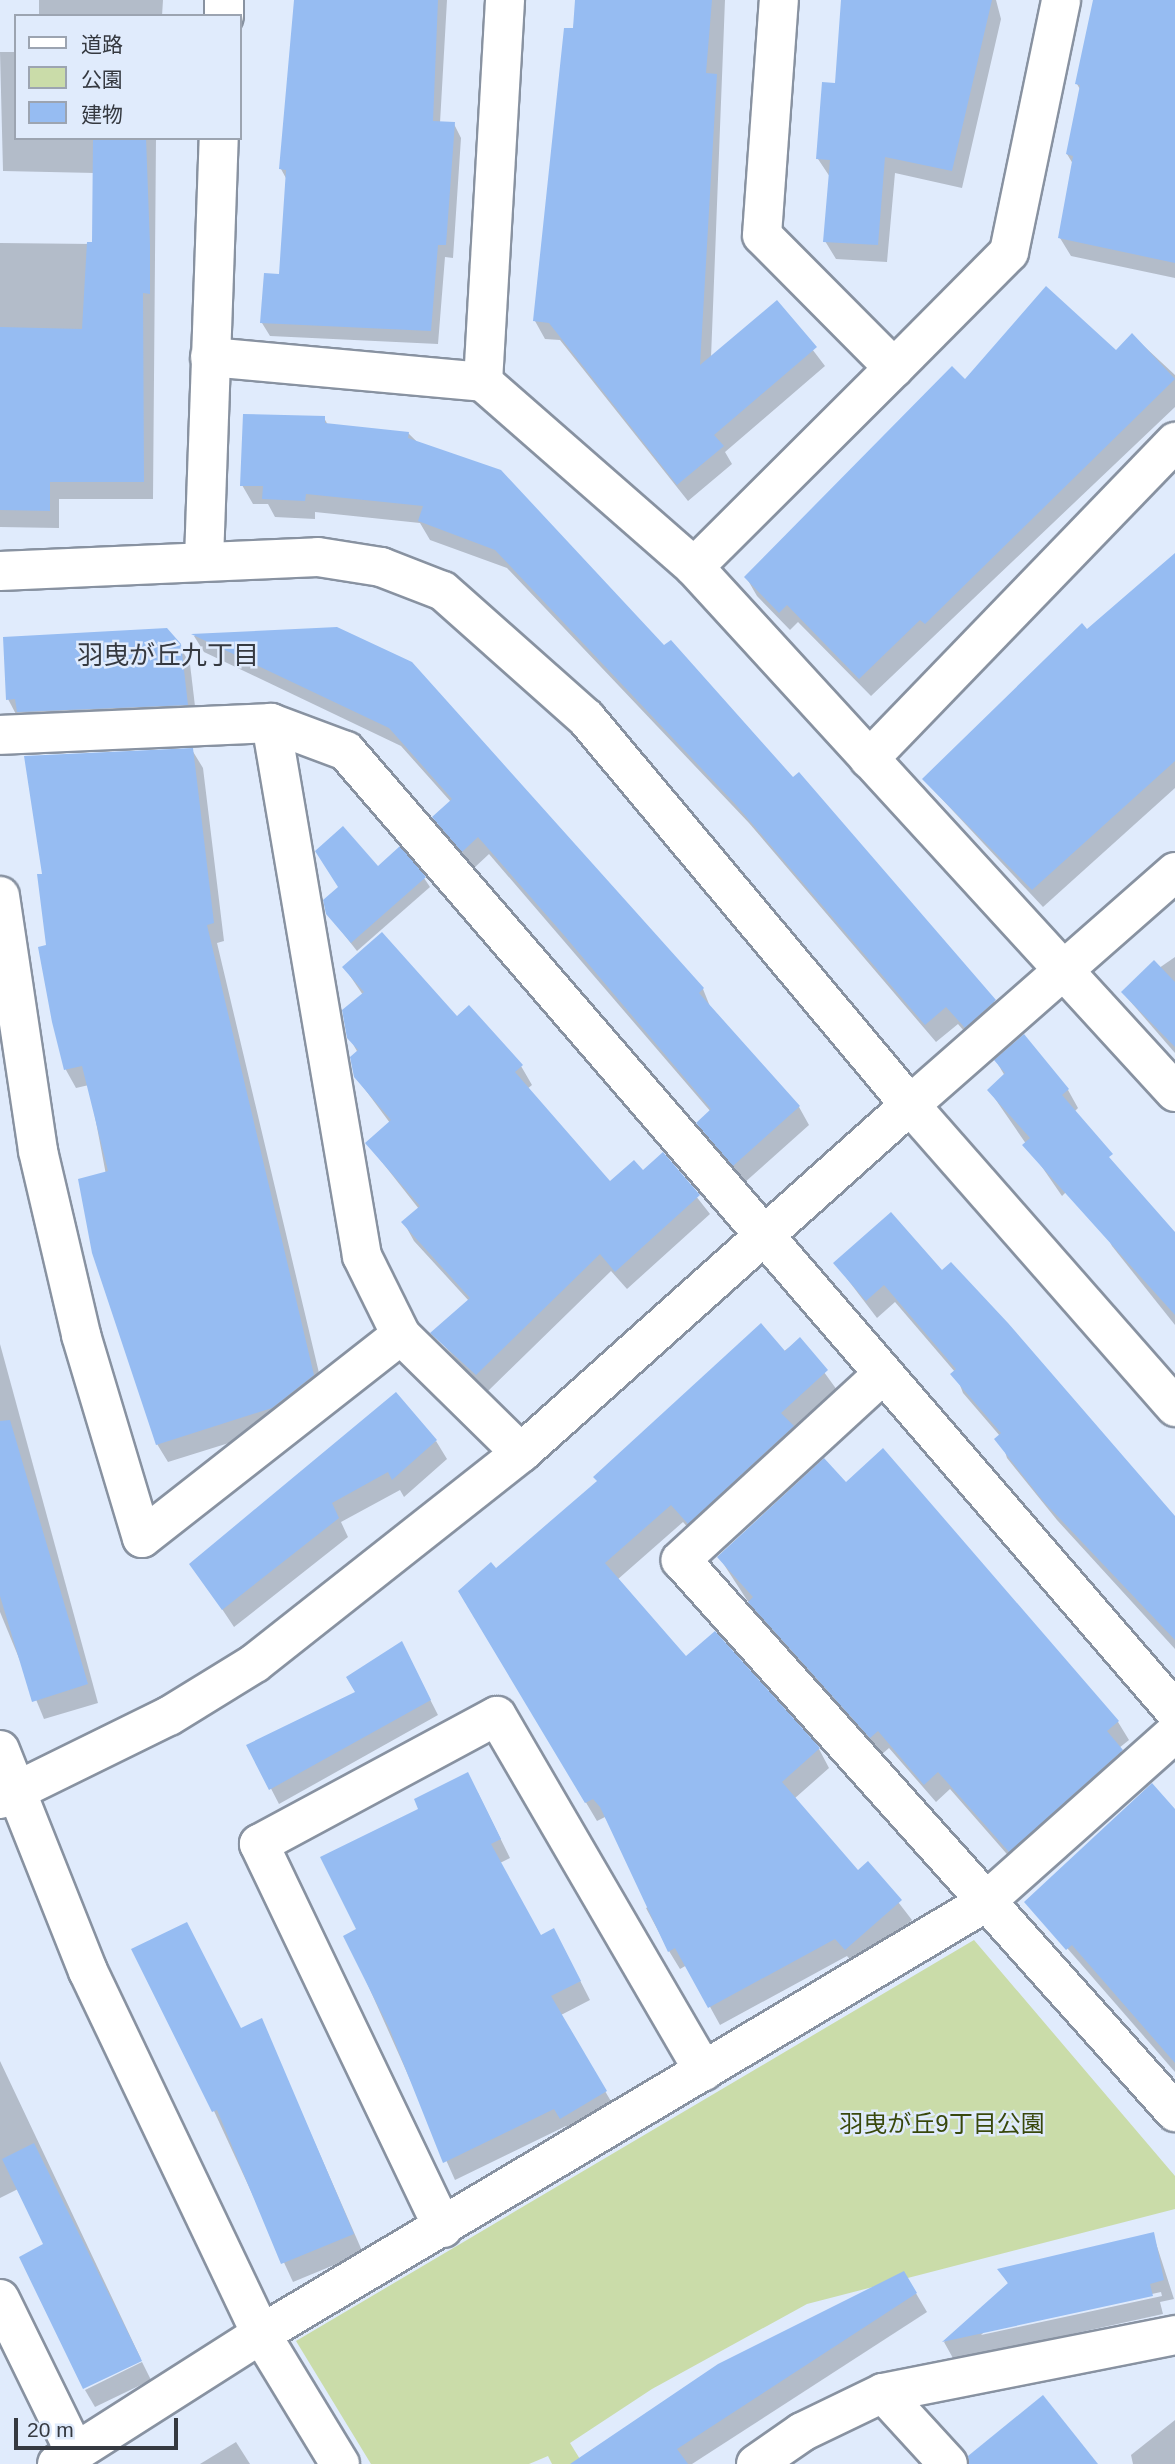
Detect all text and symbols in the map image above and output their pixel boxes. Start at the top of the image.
legend [14,14,242,140]
text: 道路 [81,33,123,56]
text: 公園 [81,68,123,91]
text: 建物 [81,103,123,126]
district label: 羽曳が丘九丁目 [77,640,259,672]
park label: 羽曳が丘9丁目公園 [839,2110,1045,2138]
scale bar [18,2404,182,2448]
text: 20 m [27,2418,74,2441]

